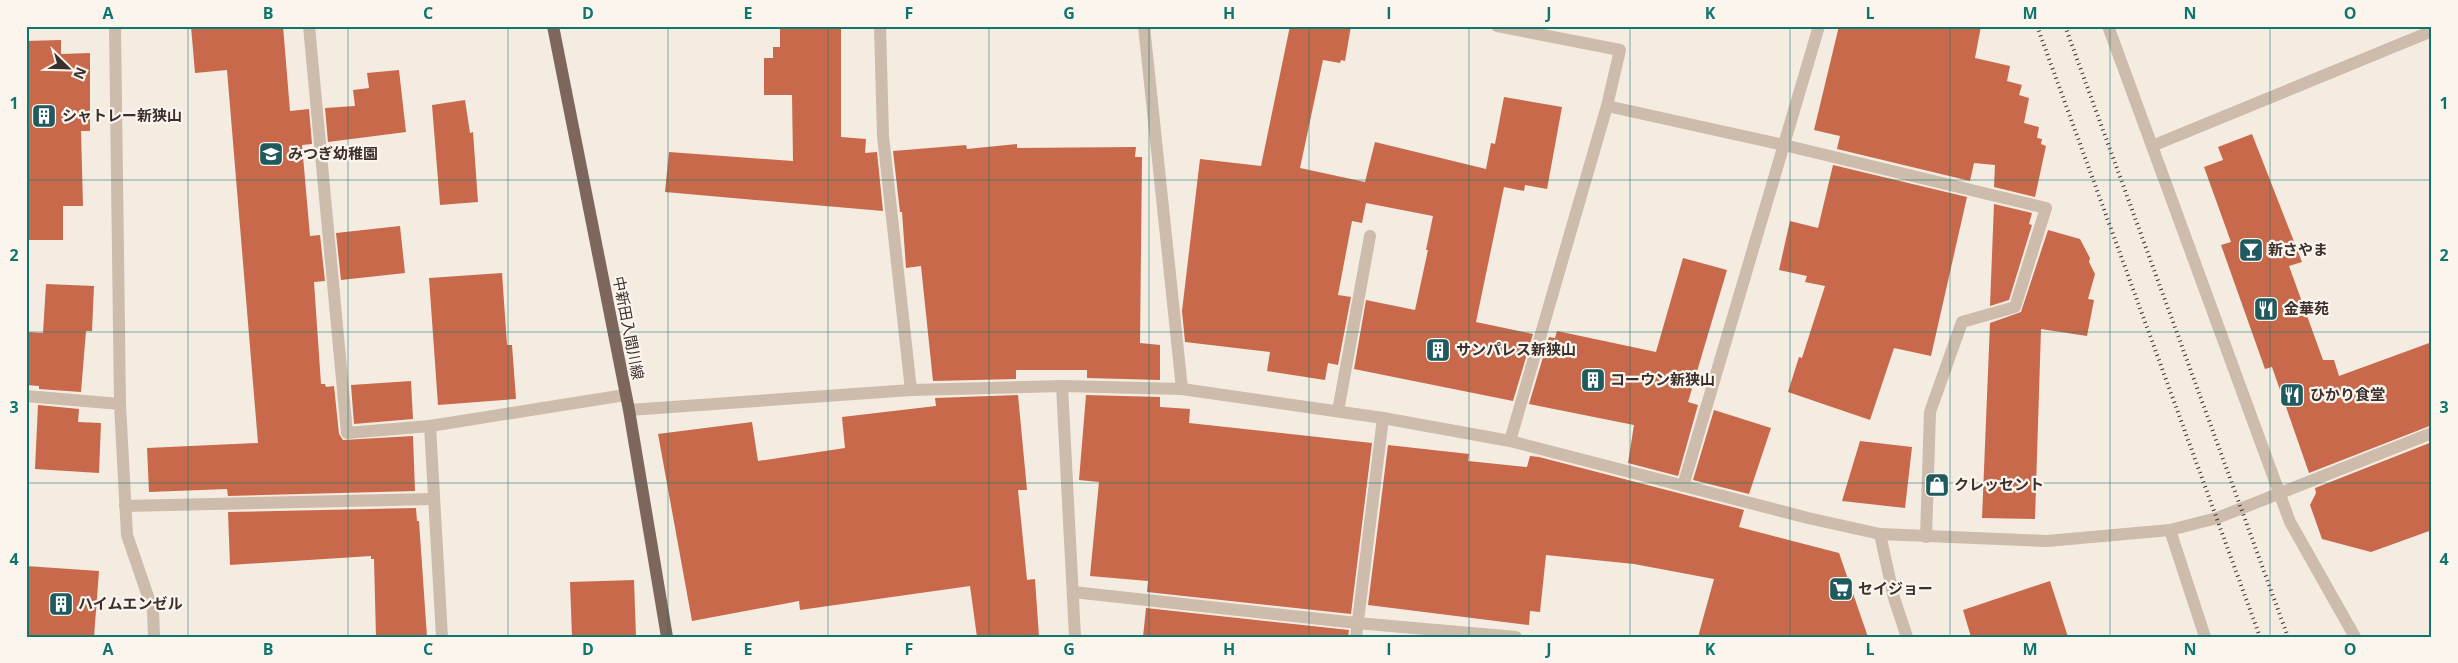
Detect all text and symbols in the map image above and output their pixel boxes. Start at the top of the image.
text: A [102,2,114,24]
text: B [263,2,273,24]
text: C [423,2,433,24]
text: D [582,2,594,24]
text: E [744,2,753,24]
text: F [905,2,913,24]
text: G [1063,2,1075,24]
text: H [1223,2,1235,24]
text: I [1386,2,1392,24]
text: J [1544,2,1552,24]
text: K [1705,2,1716,24]
text: L [1865,2,1875,24]
text: M [2022,2,2038,24]
text: N [2183,2,2197,24]
text: O [2344,2,2356,24]
north arrow [42,42,92,92]
text: N [69,64,91,82]
text: 1 [9,92,19,114]
text: 1 [2439,92,2449,114]
building icon: シャトレー新狭山 [31,103,57,129]
place label: シャトレー新狭山 [62,105,182,125]
school or university icon: みつぎ幼稚園 [258,141,284,167]
place label: みつぎ幼稚園 [288,143,378,163]
bar icon: 新さやま [2238,237,2264,263]
place label: 新さやま [2268,239,2328,259]
text: 2 [9,244,19,266]
text: 2 [2439,244,2449,266]
street label: 中新田入間川線 [609,274,649,381]
restaurant icon: 金華苑 [2253,296,2279,322]
place label: 金華苑 [2284,298,2329,318]
building icon: サンパレス新狭山 [1425,337,1451,363]
place label: サンパレス新狭山 [1456,339,1576,359]
building icon: コーウン新狭山 [1580,367,1606,393]
place label: コーウン新狭山 [1610,369,1715,389]
restaurant icon: ひかり食堂 [2279,382,2305,408]
place label: ひかり食堂 [2310,384,2385,404]
text: 3 [9,396,19,418]
text: 3 [2439,396,2449,418]
shop icon: クレッセント [1924,472,1950,498]
place label: クレッセント [1954,474,2044,494]
text: 4 [9,548,19,570]
text: 4 [2439,548,2449,570]
supermarket icon: セイジョー [1828,576,1854,602]
place label: セイジョー [1858,578,1933,598]
building icon: ハイムエンゼル [48,591,74,617]
place label: ハイムエンゼル [78,593,182,613]
text: A [102,638,114,660]
text: B [263,638,273,660]
text: C [423,638,433,660]
text: D [582,638,594,660]
text: E [744,638,753,660]
text: F [905,638,913,660]
text: G [1063,638,1075,660]
text: H [1223,638,1235,660]
text: I [1386,638,1392,660]
text: J [1544,638,1552,660]
text: K [1705,638,1716,660]
text: L [1865,638,1875,660]
text: M [2022,638,2038,660]
text: N [2183,638,2197,660]
text: O [2344,638,2356,660]

